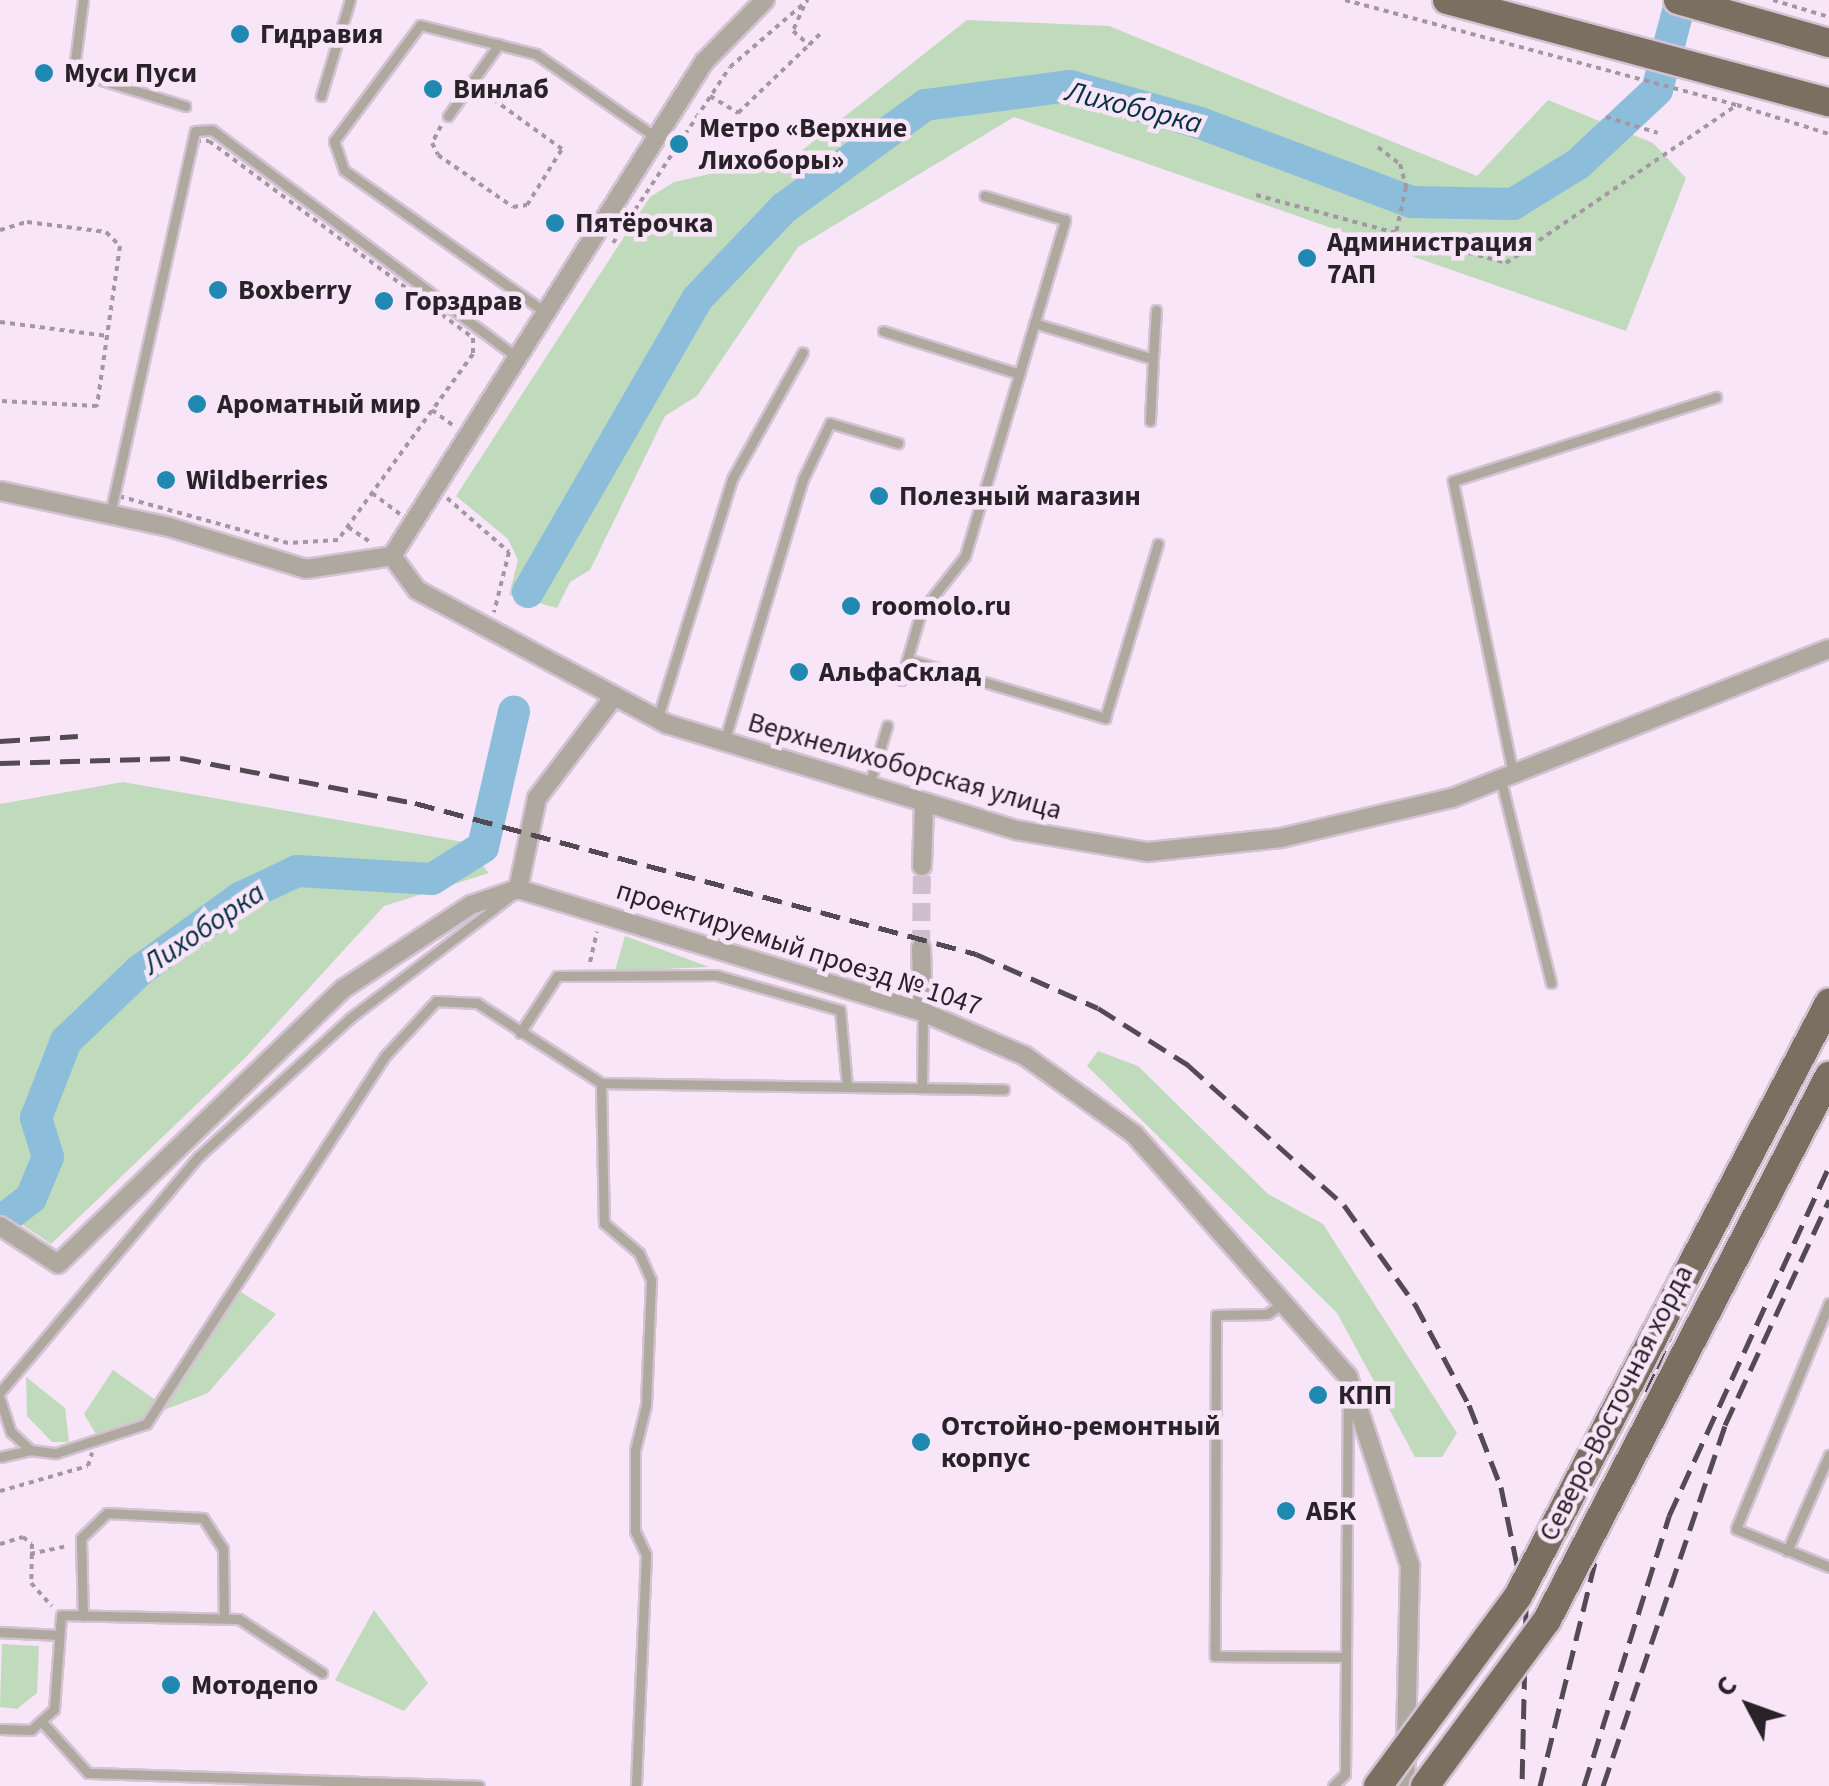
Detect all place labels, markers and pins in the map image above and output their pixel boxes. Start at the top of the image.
place label: Гидравия [260,17,383,51]
marker: Гидравия [229,23,251,45]
place label: Муси Пуси [64,56,197,90]
marker: Муси Пуси [33,62,55,84]
place label: Винлаб [453,72,549,106]
marker: Винлаб [422,78,444,100]
place label: Метро «Верхние Лихоборы» [699,111,907,177]
marker: Метро «Верхние Лихоборы» [668,133,690,155]
place label: Пятёрочка [575,206,713,240]
marker: Пятёрочка [544,212,566,234]
place label: Администрация 7АП [1327,225,1533,291]
marker: Администрация 7АП [1296,247,1318,269]
place label: Boxberry [238,273,352,307]
marker: Boxberry [207,279,229,301]
place label: Горздрав [404,284,522,318]
marker: Горздрав [373,290,395,312]
place label: Ароматный мир [217,387,421,421]
marker: Ароматный мир [186,393,208,415]
place label: Wildberries [186,463,328,497]
marker: Wildberries [155,469,177,491]
place label: Полезный магазин [899,479,1141,513]
marker: Полезный магазин [868,485,890,507]
place label: roomolo.ru [871,589,1011,623]
marker: roomolo.ru [840,595,862,617]
place label: АльфаСклад [819,655,981,689]
marker: АльфаСклад [788,661,810,683]
place label: КПП [1338,1378,1392,1412]
marker: КПП [1307,1384,1329,1406]
place label: Отстойно-ремонтный корпус [941,1409,1220,1475]
marker: Отстойно-ремонтный корпус [910,1431,932,1453]
place label: АБК [1306,1494,1356,1528]
marker: АБК [1275,1500,1297,1522]
place label: Мотодепо [191,1668,318,1702]
marker: Мотодепо [160,1674,182,1696]

